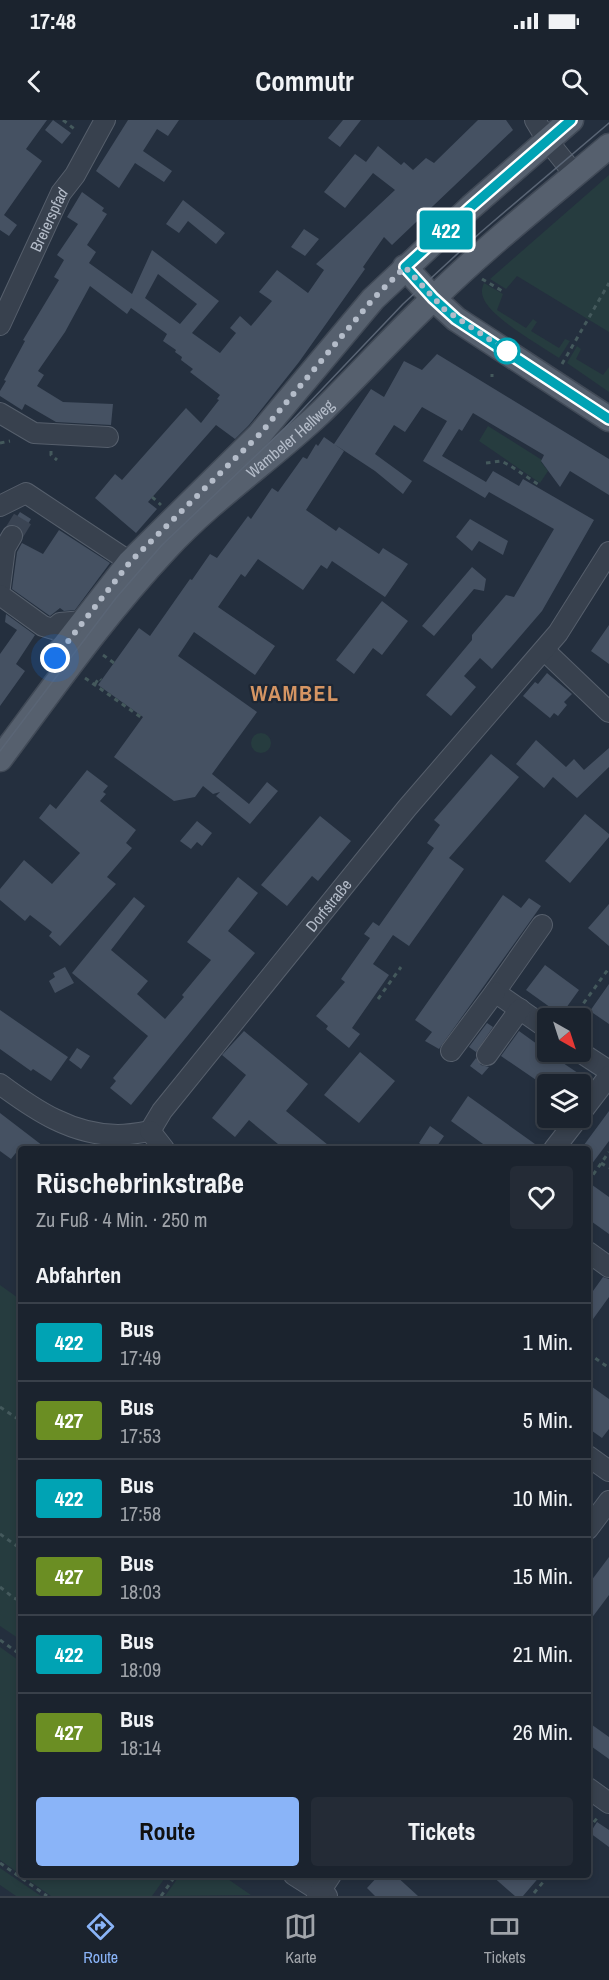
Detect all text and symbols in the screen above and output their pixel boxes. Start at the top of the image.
text: 17:48 [30,6,76,36]
text: Commutr [255,63,354,99]
icon: back [18,65,51,98]
icon: search [558,65,591,98]
street label: Breierspfad [24,183,72,255]
line badge: 422 [412,210,480,250]
text: 422 [432,216,460,245]
unlabelled marker [494,338,520,364]
street label: Wambeler Hellweg [241,394,339,483]
your location [40,643,70,673]
district label: WAMBEL [250,678,340,708]
street label: Dorfstraße [300,874,356,936]
north arrow [537,1008,591,1062]
map controls [537,1008,591,1128]
button: layers [537,1074,591,1128]
text: Rüschebrinkstraße [36,1164,244,1202]
button: heart [510,1166,573,1229]
text: Zu Fuß · 4 Min. · 250 m [36,1206,207,1233]
text: Abfahrten [36,1260,121,1290]
text: Bus [120,1314,154,1344]
text: 1 Min. [523,1327,573,1357]
text: 422 [55,1328,83,1357]
text: 17:49 [120,1344,161,1371]
text: Bus [120,1392,154,1422]
text: 5 Min. [523,1405,573,1435]
text: 427 [55,1406,83,1435]
text: 17:53 [120,1422,161,1449]
text: Bus [120,1470,154,1500]
text: 10 Min. [513,1483,573,1513]
text: 422 [55,1484,83,1513]
text: 17:58 [120,1500,161,1527]
text: Bus [120,1548,154,1578]
text: 15 Min. [513,1561,573,1591]
text: 427 [55,1562,83,1591]
text: 18:03 [120,1578,161,1605]
text: Bus [120,1626,154,1656]
text: 21 Min. [513,1639,573,1669]
text: 422 [55,1640,83,1669]
text: 18:09 [120,1656,161,1683]
text: Bus [120,1704,154,1734]
text: 26 Min. [513,1717,573,1747]
text: 427 [55,1718,83,1747]
text: 18:14 [120,1734,161,1761]
button: Route [36,1797,299,1866]
button: Tickets [311,1797,573,1866]
tab: Route [83,1910,118,1968]
tab: Karte [284,1910,317,1968]
tab: Tickets [484,1910,526,1968]

